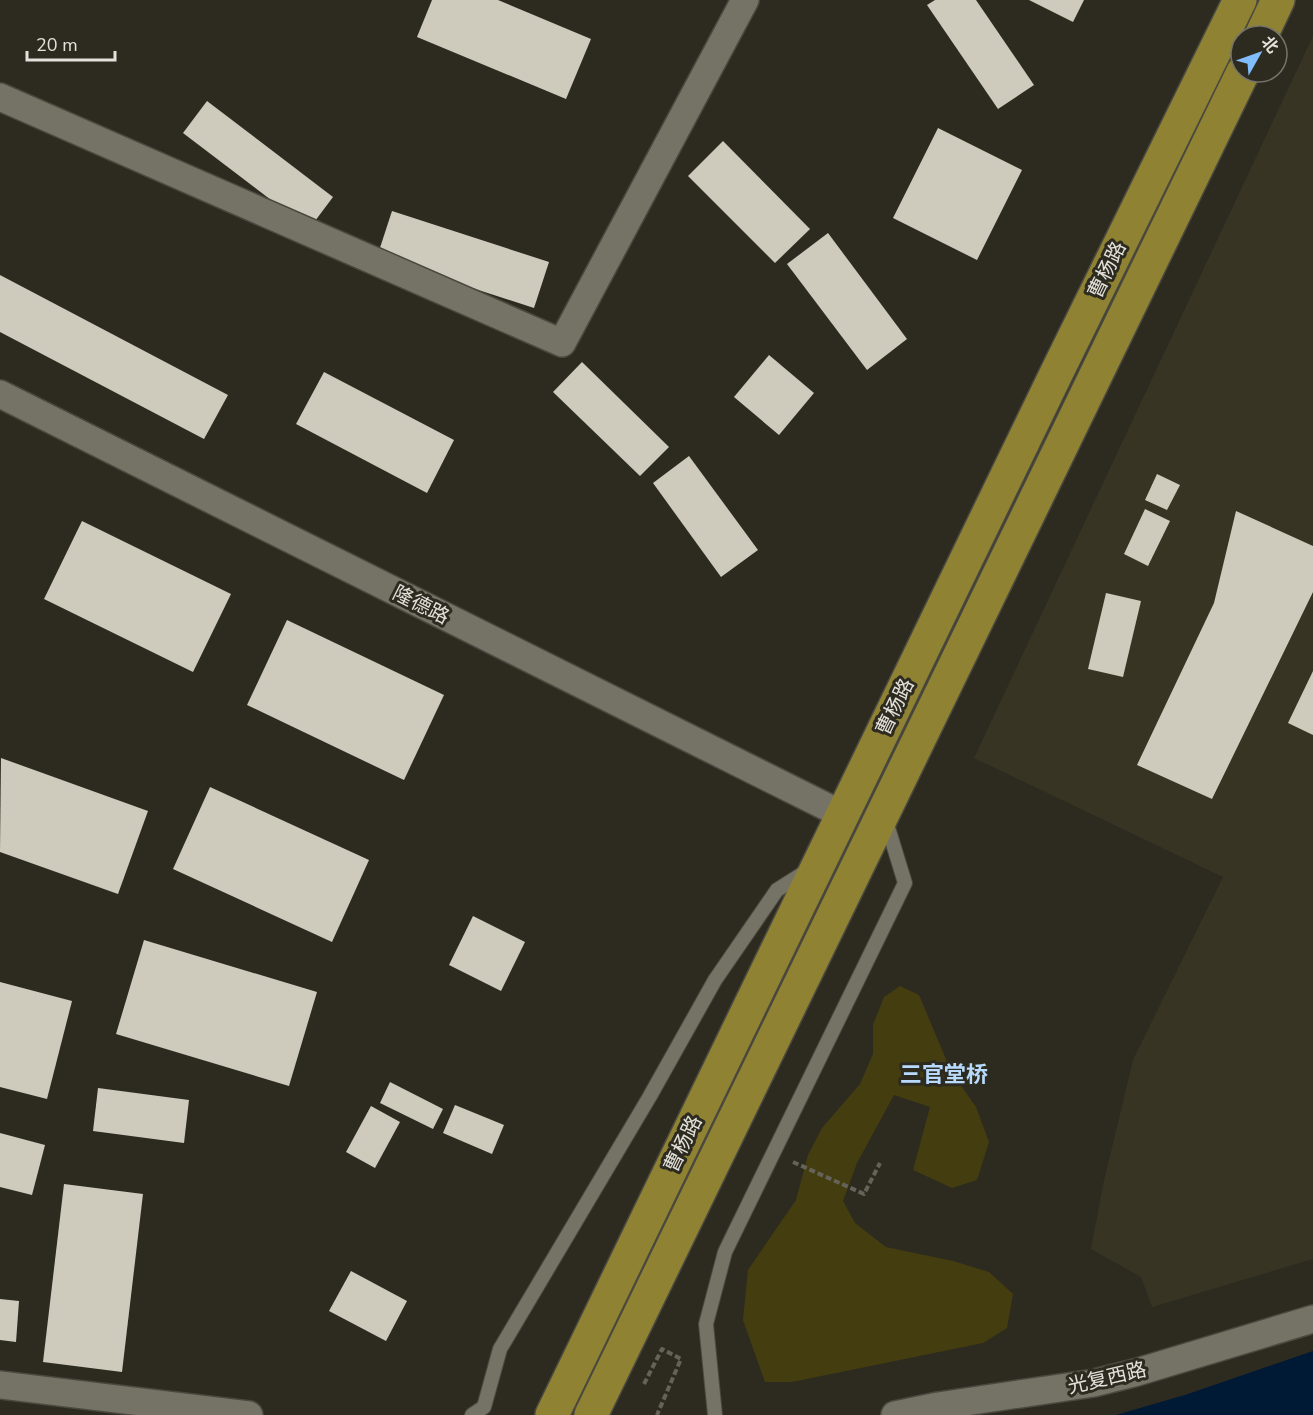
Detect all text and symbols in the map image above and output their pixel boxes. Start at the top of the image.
scale bar [27,24,116,62]
north arrow [1229,24,1289,84]
text: 北 [1256,32,1283,58]
text: 20 m [36,33,78,57]
street label: 曹杨路 [1082,237,1132,303]
street label: 隆德路 [388,579,454,631]
street label: 曹杨路 [870,674,920,740]
district label: 三官堂桥 [900,1060,988,1090]
street label: 曹杨路 [658,1111,708,1177]
street label: 光复西路 [1065,1356,1149,1400]

